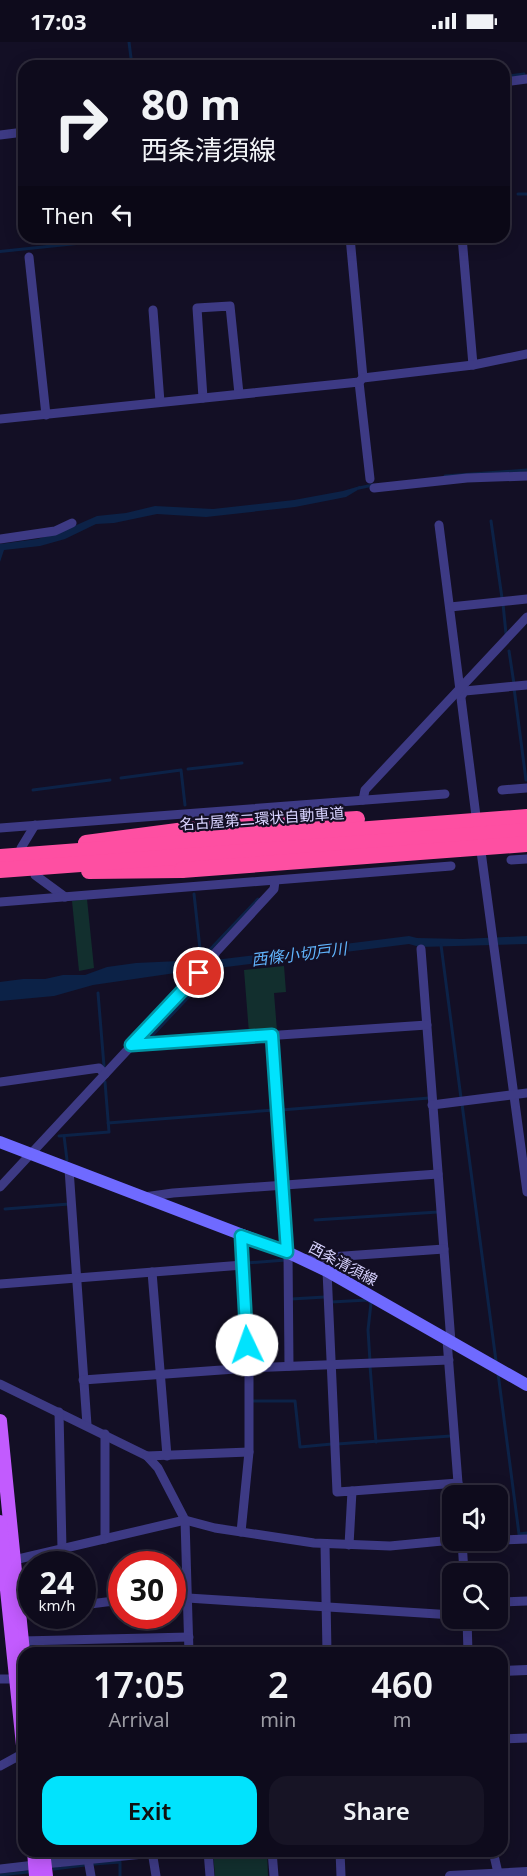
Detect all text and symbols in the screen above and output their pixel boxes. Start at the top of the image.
text: 17:03 [30,6,87,36]
text: 80 m [141,75,241,132]
icon: right [42,84,120,162]
text: 西条清須線 [141,131,276,168]
icon: left [106,198,139,231]
text: Then [42,200,94,230]
street label: 名古屋第二環状自動車道 [179,802,345,834]
water label: 西條小切戸川 [250,937,350,971]
pin [173,947,224,998]
icon: arrive [182,956,215,989]
street label: 西条清須線 [306,1237,381,1290]
position arrow [215,1313,279,1377]
map controls [442,1485,508,1629]
button: sound [442,1485,508,1551]
speed limit sign: 30 [108,1551,186,1629]
text: 24 [40,1562,74,1603]
button: search [442,1563,508,1629]
text: km/h [39,1595,75,1615]
text: 17:05 [93,1660,185,1709]
text: 2 [268,1660,289,1709]
text: 460 [371,1660,433,1709]
text: Arrival [109,1706,170,1733]
text: min [260,1706,296,1733]
text: m [393,1706,412,1733]
button: Exit [42,1776,257,1845]
button: Share [269,1776,484,1845]

